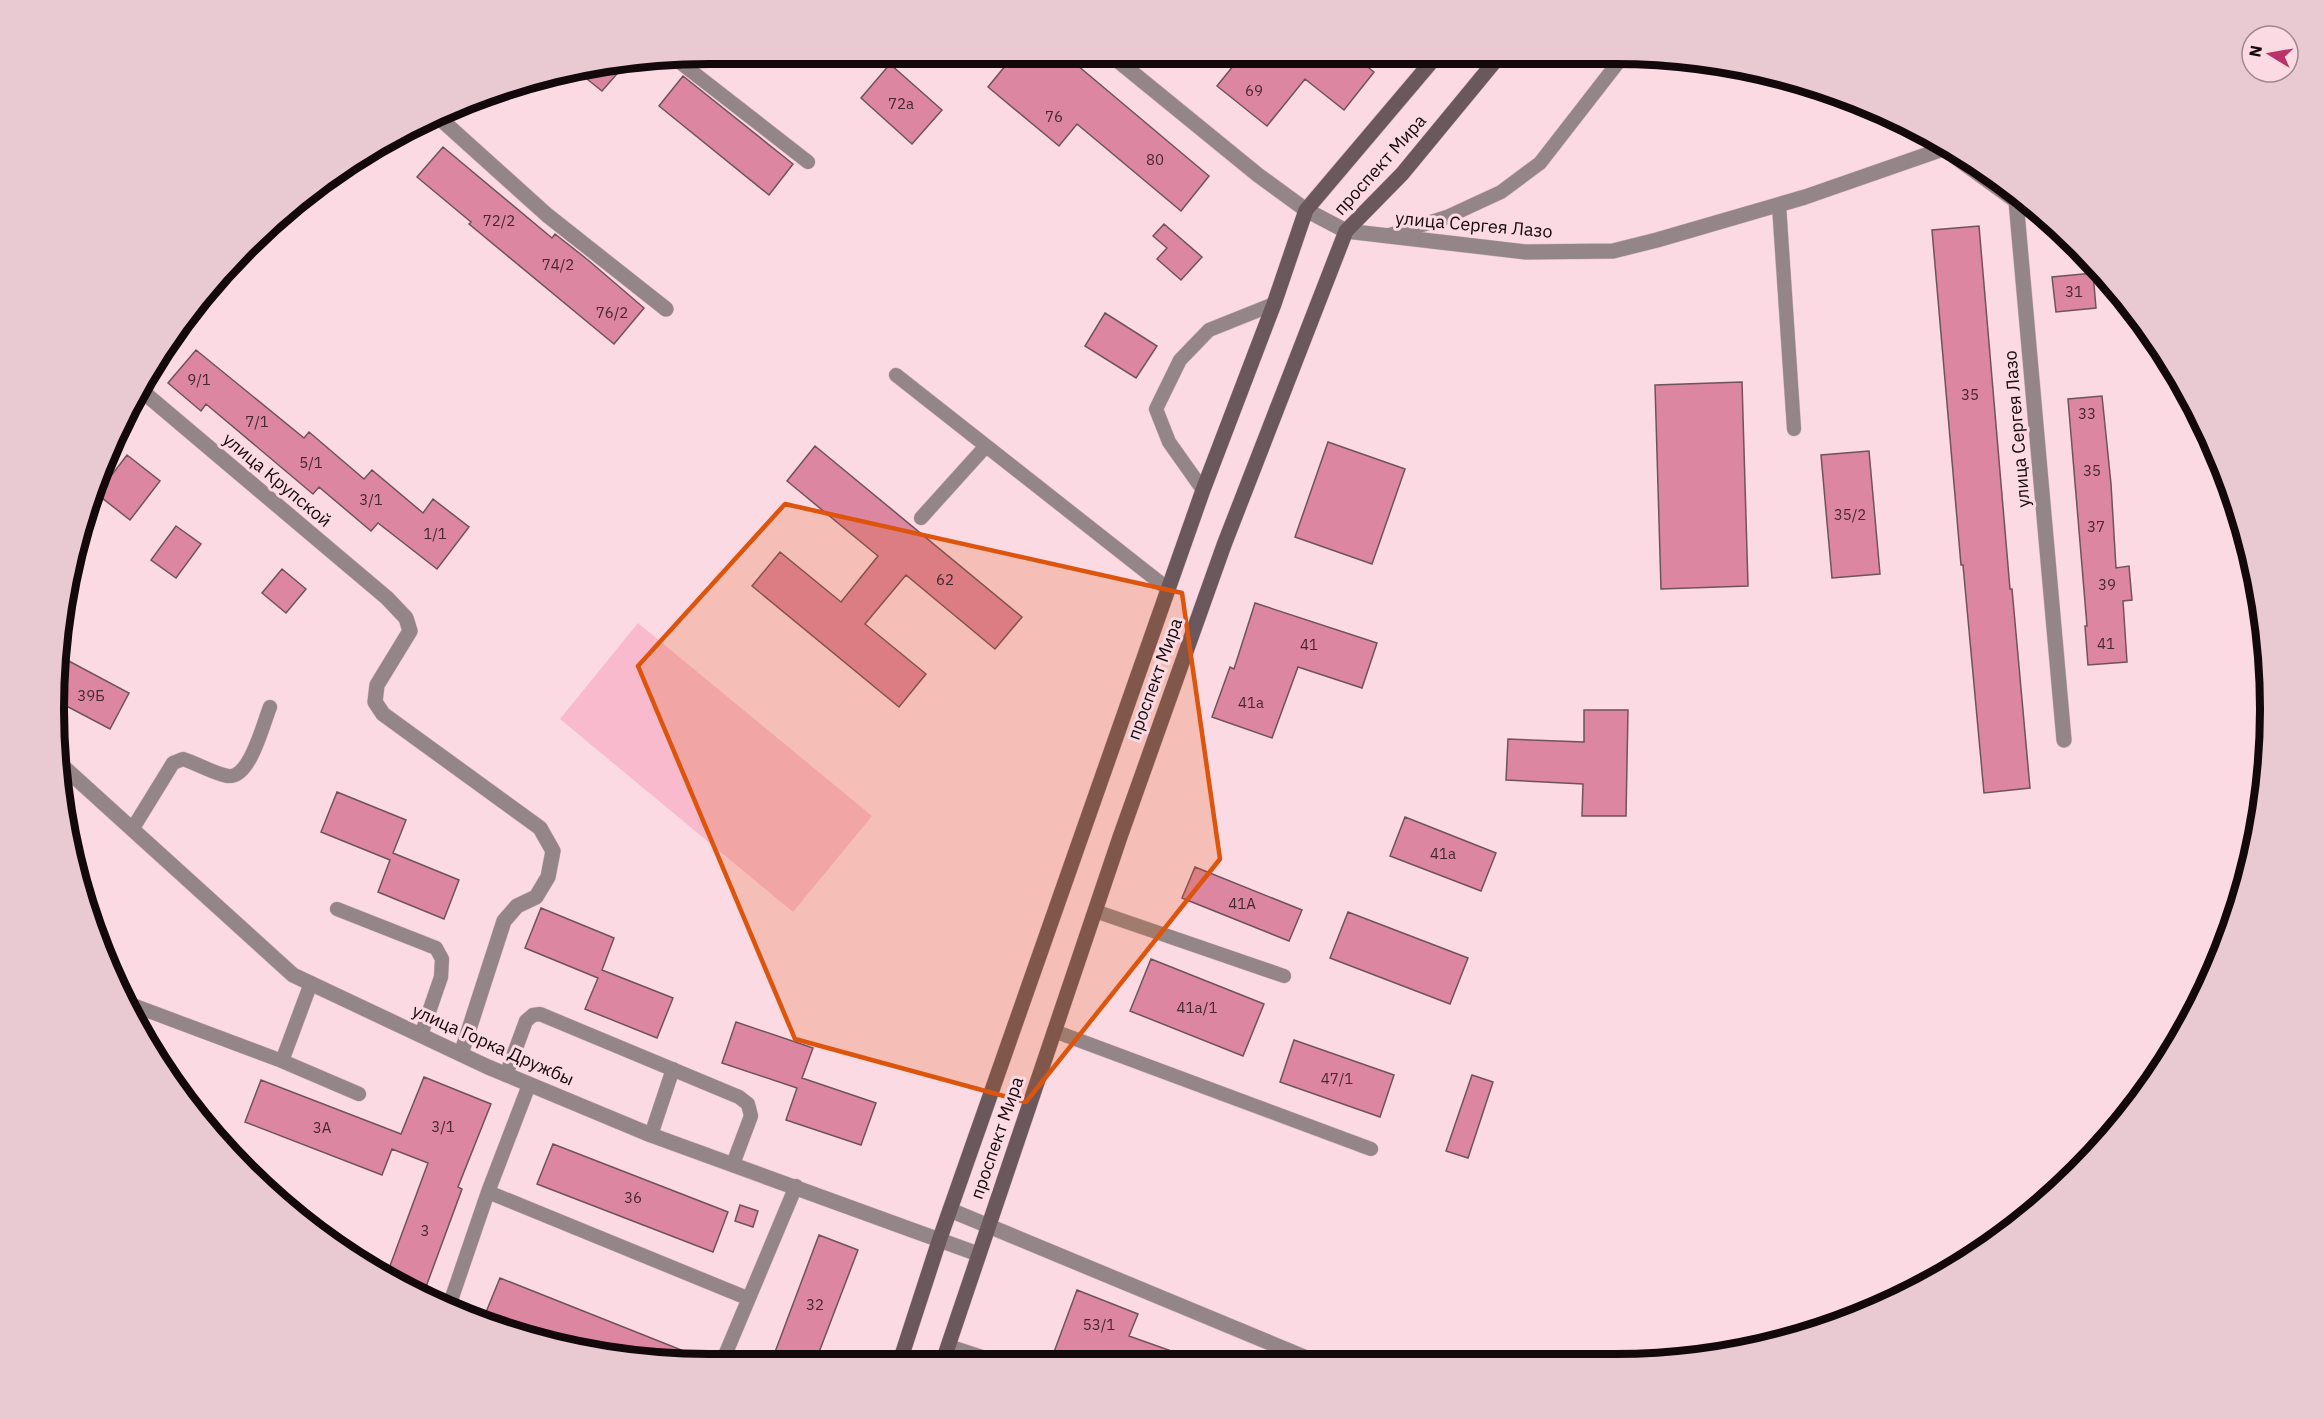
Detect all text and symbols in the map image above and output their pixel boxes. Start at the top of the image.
north arrow [2240,24,2300,84]
text: N [2244,44,2266,59]
house number: 69 [1245,81,1263,100]
house number: 72а [888,94,914,113]
house number: 76 [1045,107,1063,126]
street label: проспект Мира [1328,109,1431,220]
house number: 80 [1146,150,1164,169]
street label: улица Сергея Лазо [1394,206,1554,243]
house number: 72/2 [483,211,515,230]
house number: 74/2 [542,255,574,274]
house number: 31 [2065,282,2083,301]
house number: 76/2 [596,303,628,322]
street label: улица Сергея Лазо [1998,349,2035,509]
house number: 9/1 [187,370,211,389]
house number: 35 [1961,385,1979,404]
house number: 33 [2078,404,2096,423]
house number: 7/1 [245,412,269,431]
street label: улица Крупской [218,427,336,532]
house number: 5/1 [299,453,323,472]
house number: 35 [2083,461,2101,480]
house number: 3/1 [359,490,383,509]
house number: 35/2 [1834,505,1866,524]
house number: 37 [2087,517,2105,536]
house number: 1/1 [423,524,447,543]
house number: 62 [936,570,954,589]
house number: 39 [2098,575,2116,594]
street label: проспект Мира [1122,614,1187,743]
house number: 41 [2097,634,2115,653]
house number: 41 [1300,635,1318,654]
house number: 39Б [77,686,105,705]
house number: 41а [1238,693,1264,712]
house number: 41а [1430,844,1456,863]
house number: 41А [1228,894,1256,913]
street label: улица Горка Дружбы [409,998,578,1091]
house number: 41а/1 [1176,998,1218,1017]
house number: 47/1 [1321,1069,1353,1088]
street label: проспект Мира [965,1073,1028,1202]
house number: 3/1 [431,1117,455,1136]
house number: 3А [313,1118,332,1137]
house number: 36 [624,1188,642,1207]
house number: 3 [420,1221,430,1240]
house number: 32 [806,1295,824,1314]
house number: 53/1 [1083,1315,1115,1334]

